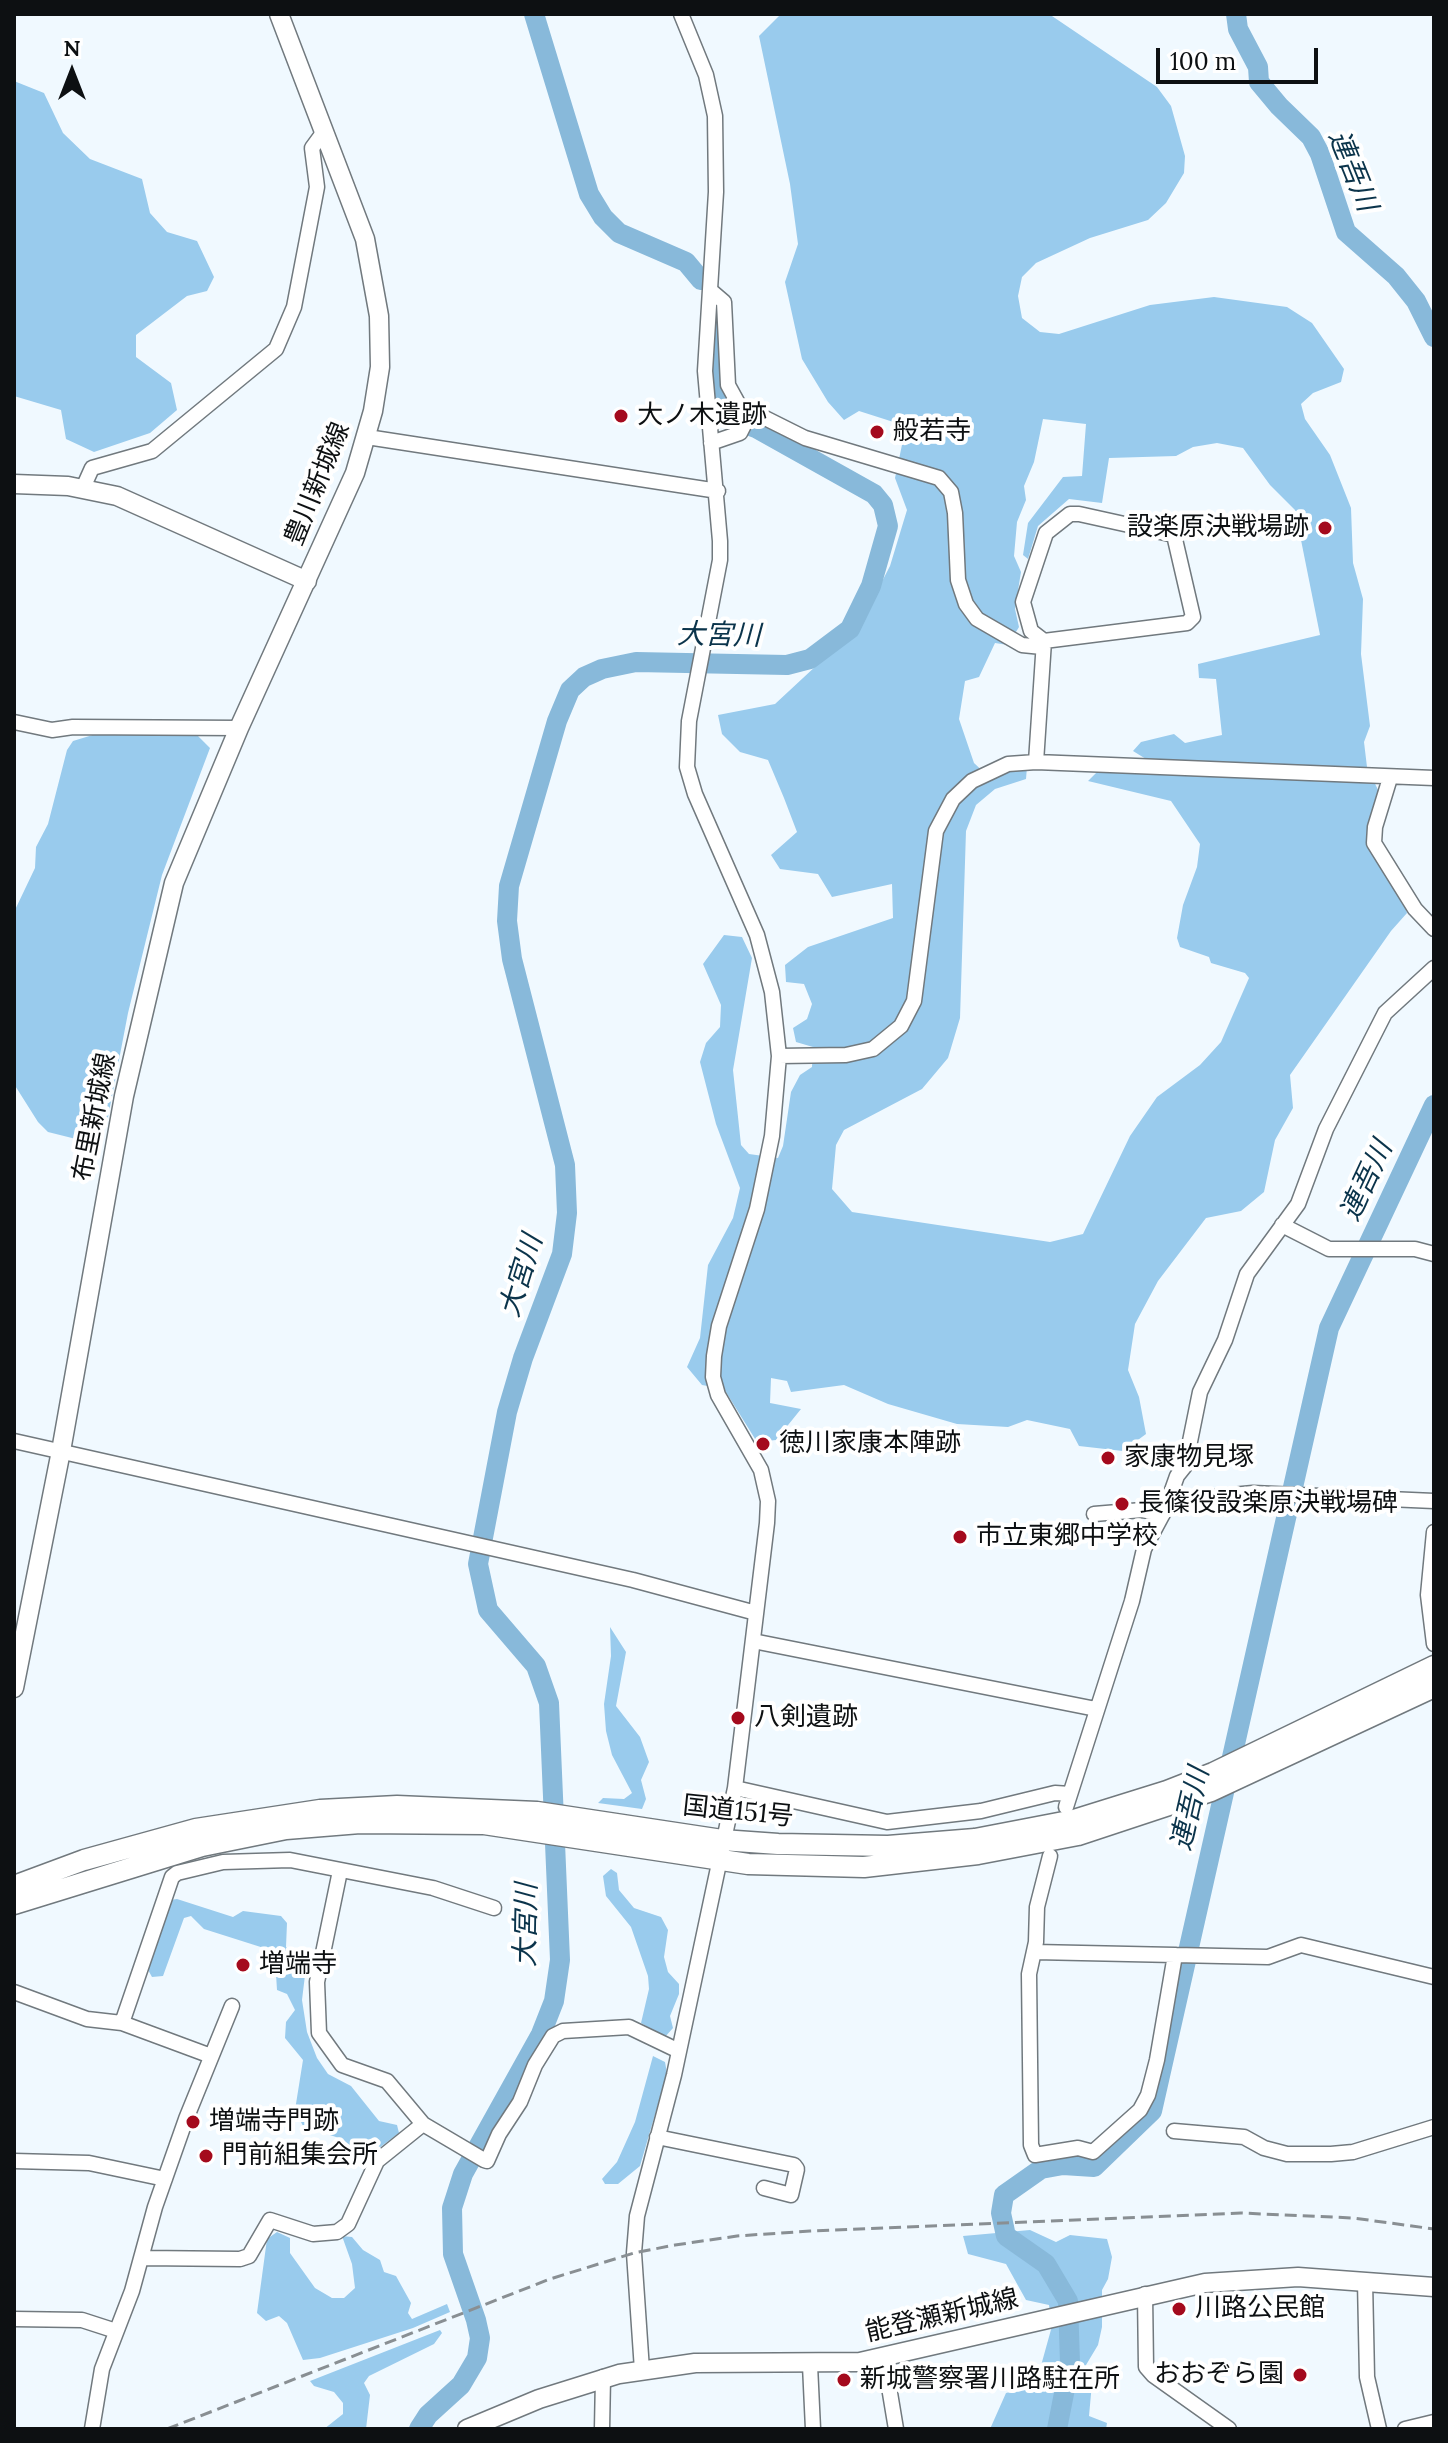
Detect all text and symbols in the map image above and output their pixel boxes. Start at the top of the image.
north arrow [32,32,112,112]
scale bar [1160,32,1322,82]
text: N [63,34,81,62]
text: 100 m [1170,46,1236,77]
water label: 連吾川 [1321,126,1383,216]
place label: 大ノ木遺跡 [637,400,767,432]
marker: 大ノ木遺跡 [612,407,630,425]
place label: 般若寺 [893,416,971,448]
street label: 豊川新城線 [279,418,357,550]
marker: 般若寺 [868,423,886,441]
place label: 設楽原決戦場跡 [1127,512,1309,544]
marker: 設楽原決戦場跡 [1316,519,1334,537]
water label: 大宮川 [677,618,761,654]
street label: 布里新城線 [67,1050,123,1184]
water label: 連吾川 [1334,1136,1400,1226]
water label: 大宮川 [494,1231,550,1321]
place label: 徳川家康本陣跡 [779,1428,961,1460]
marker: 徳川家康本陣跡 [754,1435,772,1453]
place label: 家康物見塚 [1124,1442,1254,1474]
marker: 家康物見塚 [1099,1449,1117,1467]
place label: 長篠役設楽原決戦場碑 [1138,1488,1398,1520]
marker: 長篠役設楽原決戦場碑 [1113,1495,1131,1513]
place label: 市立東郷中学校 [976,1521,1158,1553]
marker: 市立東郷中学校 [951,1528,969,1546]
place label: 八剣遺跡 [754,1702,858,1734]
marker: 八剣遺跡 [729,1709,747,1727]
water label: 連吾川 [1165,1764,1217,1854]
street label: 国道151号 [681,1791,795,1833]
water label: 大宮川 [509,1883,545,1967]
place label: 増端寺 [259,1949,337,1981]
marker: 増端寺 [234,1956,252,1974]
place label: 増端寺門跡 [209,2106,339,2138]
marker: 増端寺門跡 [184,2113,202,2131]
place label: 門前組集会所 [222,2140,378,2172]
marker: 門前組集会所 [197,2147,215,2165]
street label: 能登瀬新城線 [862,2283,1022,2349]
place label: 川路公民館 [1195,2293,1325,2325]
marker: 川路公民館 [1170,2300,1188,2318]
place label: おおぞら園 [1154,2359,1284,2391]
place label: 新城警察署川路駐在所 [860,2364,1120,2396]
marker: おおぞら園 [1291,2366,1309,2384]
marker: 新城警察署川路駐在所 [835,2371,853,2389]

